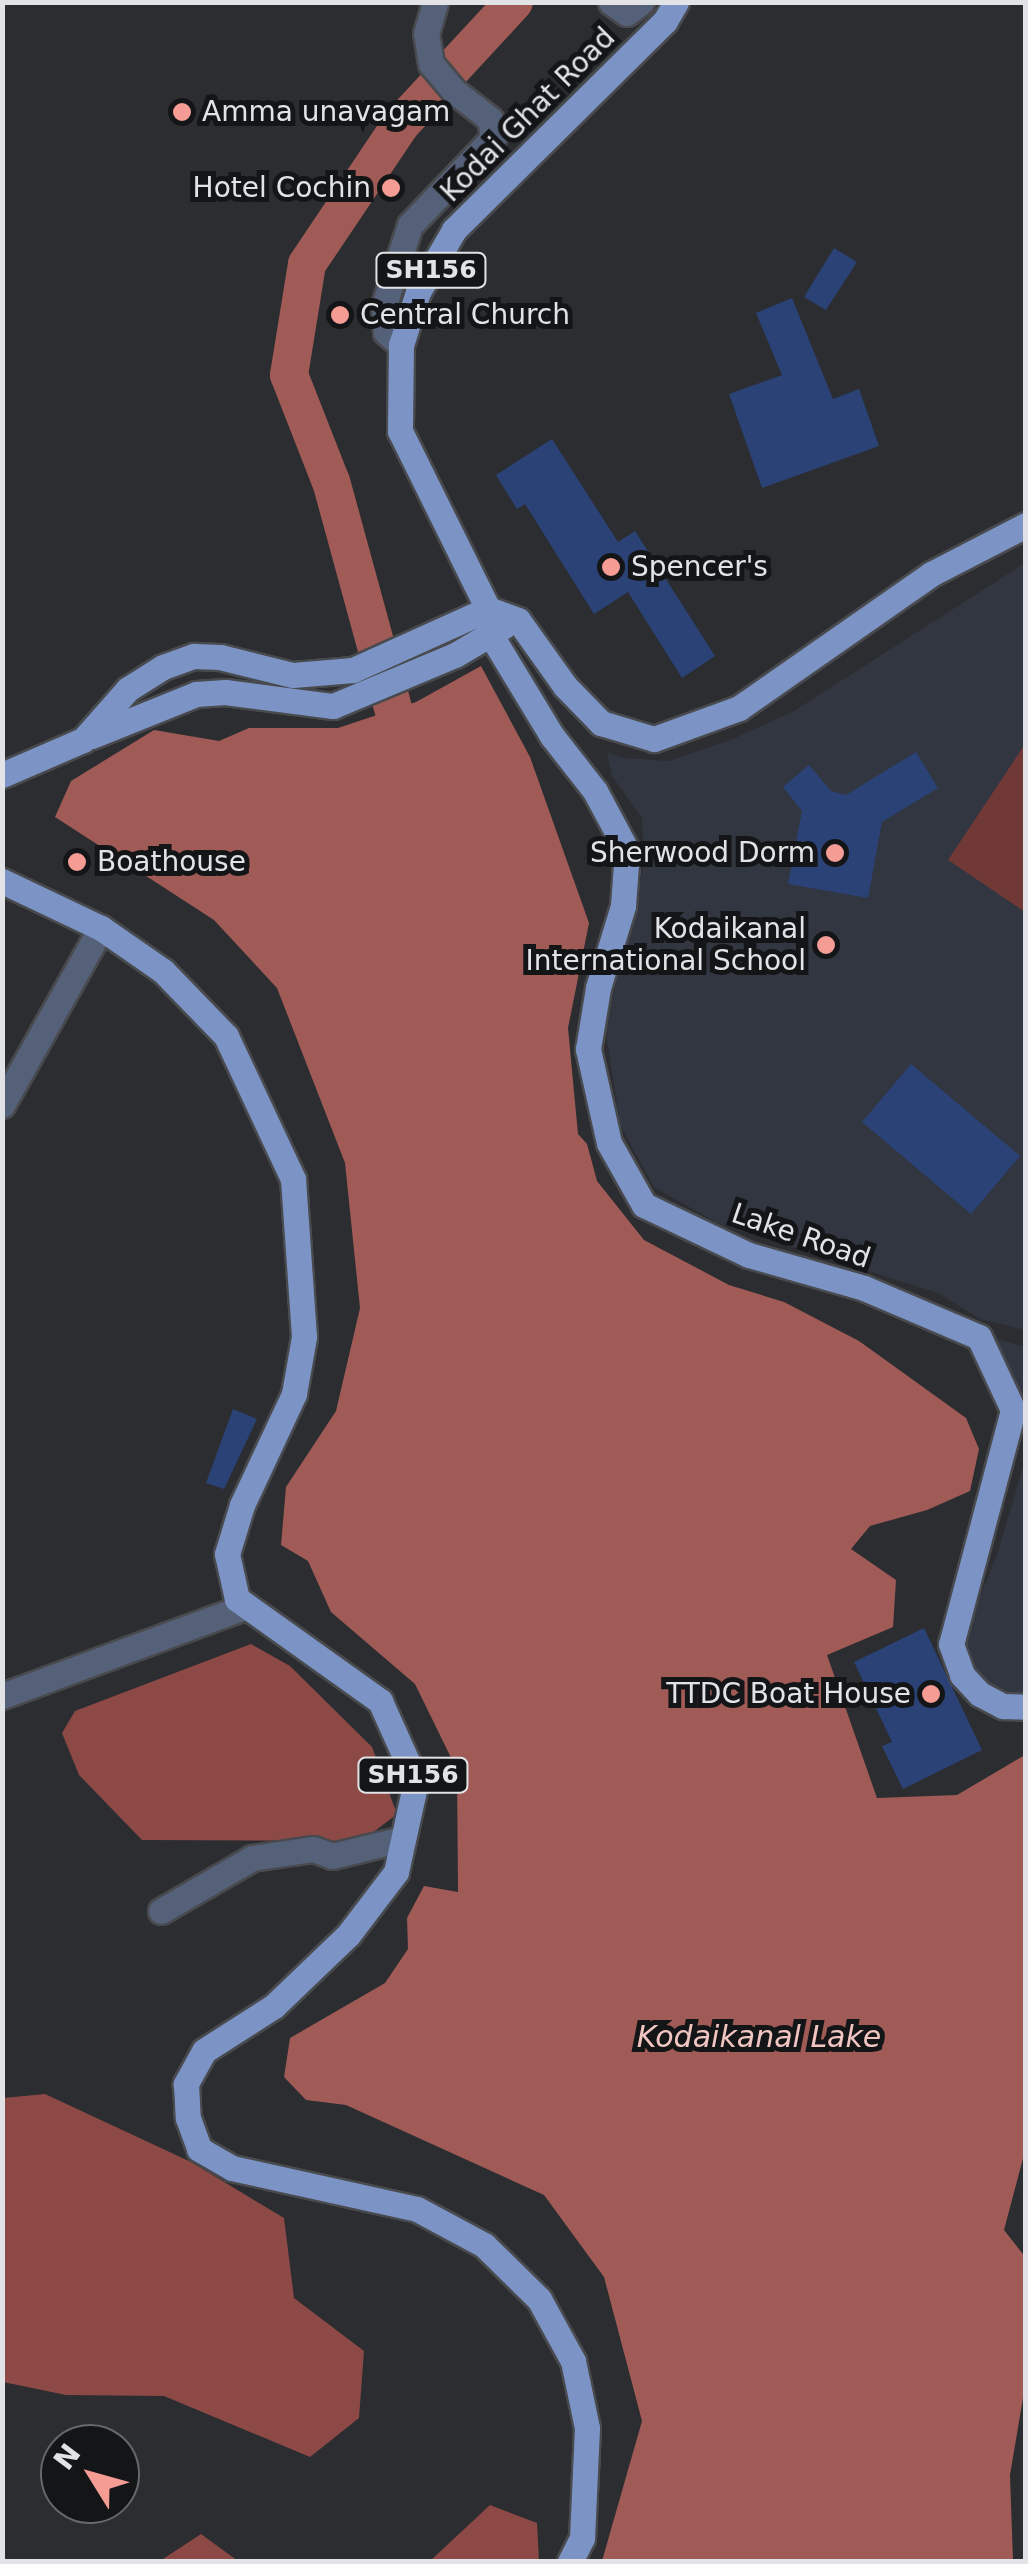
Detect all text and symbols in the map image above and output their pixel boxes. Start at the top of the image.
street label: Kodai Ghat Road [434,21,622,209]
place label: Amma unavagam [202,95,450,129]
marker: Amma unavagam [171,101,193,123]
place label: Hotel Cochin [193,171,371,205]
marker: Hotel Cochin [380,177,402,199]
road number: SH156 [374,250,488,290]
place label: Central Church [360,298,570,332]
marker: Central Church [329,304,351,326]
place label: Spencer's [631,550,768,584]
marker: Spencer's [600,556,622,578]
place label: Sherwood Dorm [590,836,815,870]
marker: Sherwood Dorm [824,842,846,864]
place label: Boathouse [97,845,246,879]
marker: Boathouse [66,851,88,873]
place label: Kodaikanal International School [525,912,806,978]
marker: Kodaikanal International School [815,934,837,956]
street label: Lake Road [727,1197,875,1275]
place label: TTDC Boat House [666,1677,911,1711]
marker: TTDC Boat House [920,1683,942,1705]
road number: SH156 [356,1755,470,1795]
water label: Kodaikanal Lake [637,2019,881,2055]
north arrow [40,2424,140,2524]
text: N [47,2438,87,2476]

